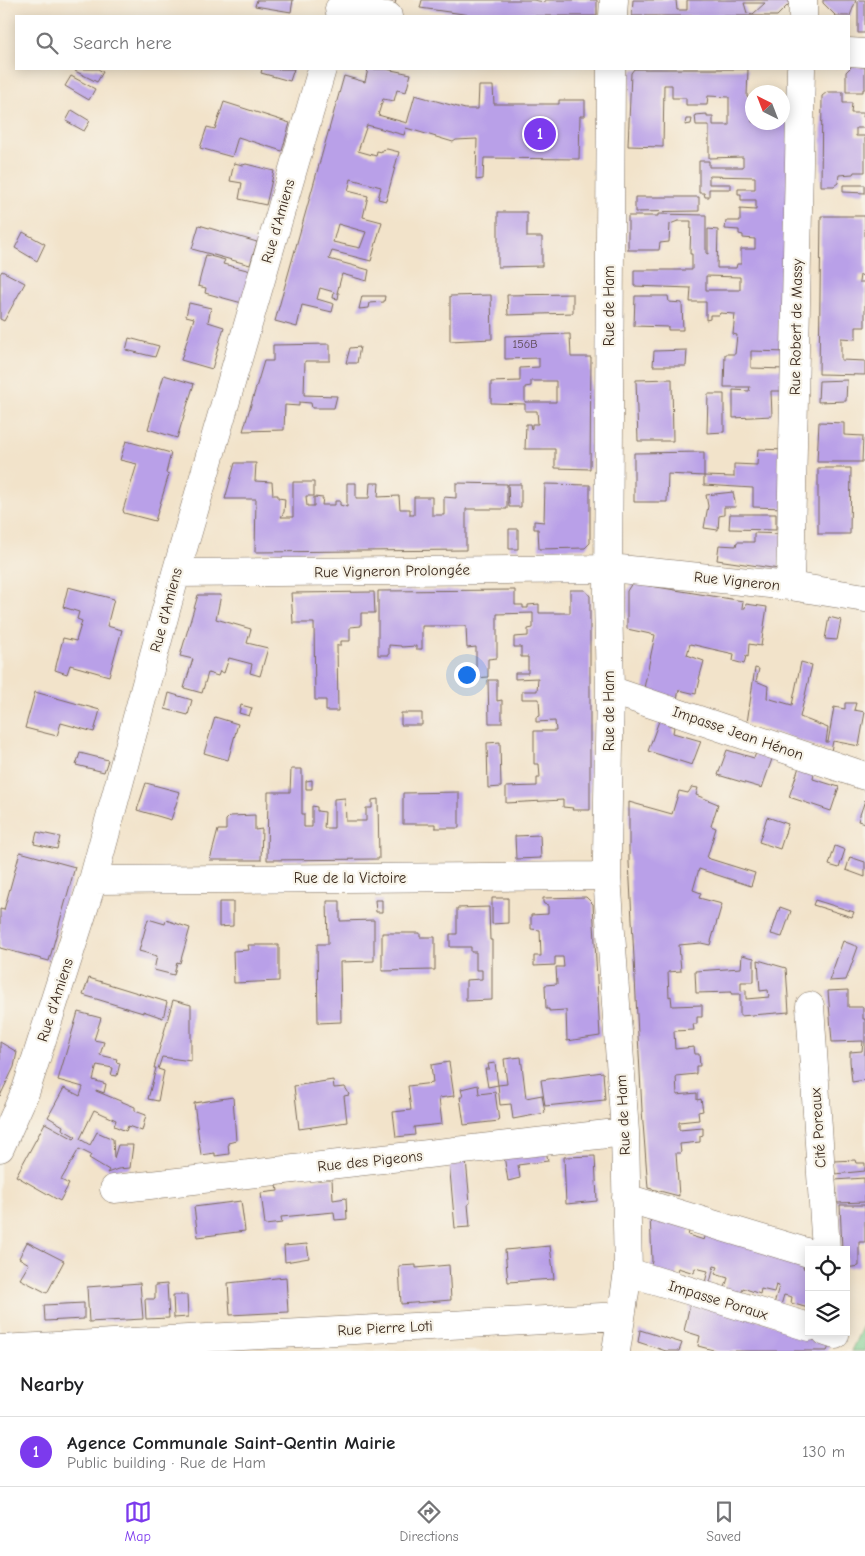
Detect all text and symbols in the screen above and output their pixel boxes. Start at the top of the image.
search box [15,15,850,70]
icon: search [33,29,61,57]
text: Search here [73,32,172,54]
north arrow [745,85,790,130]
pin: 1 [524,115,556,153]
street label: Rue d'Amiens [257,177,299,265]
street label: Rue Robert de Massy [786,258,806,395]
street label: Rue de Ham [600,266,618,346]
house number: 156B [512,337,538,351]
street label: Rue Vigneron Prolongée [314,561,471,581]
street label: Rue d'Amiens [146,566,186,654]
street label: Rue Vigneron [693,568,781,594]
your location [454,662,480,688]
street label: Rue de Ham [600,671,618,751]
street label: Impasse Jean Hénon [670,702,806,764]
street label: Rue de la Victoire [294,869,407,887]
street label: Rue d'Amiens [33,956,77,1044]
street label: Rue de Ham [612,1074,634,1156]
street label: Cité Poreaux [806,1086,830,1169]
street label: Rue des Pigeons [317,1147,423,1175]
map controls [805,1246,850,1336]
button: locate [805,1246,850,1291]
street label: Impasse Poraux [666,1276,771,1324]
button: layers [805,1291,850,1336]
street label: Rue Pierre Loti [337,1317,433,1339]
text: Nearby [20,1372,84,1396]
text: Agence Communale Saint-Qentin Mairie [67,1432,395,1454]
text: 1 [33,1443,39,1461]
text: 130 m [802,1443,845,1461]
text: Public building · Rue de Ham [67,1454,266,1472]
tab: Map [124,1498,152,1545]
tab: Directions [399,1498,459,1545]
tab: Saved [706,1498,741,1545]

